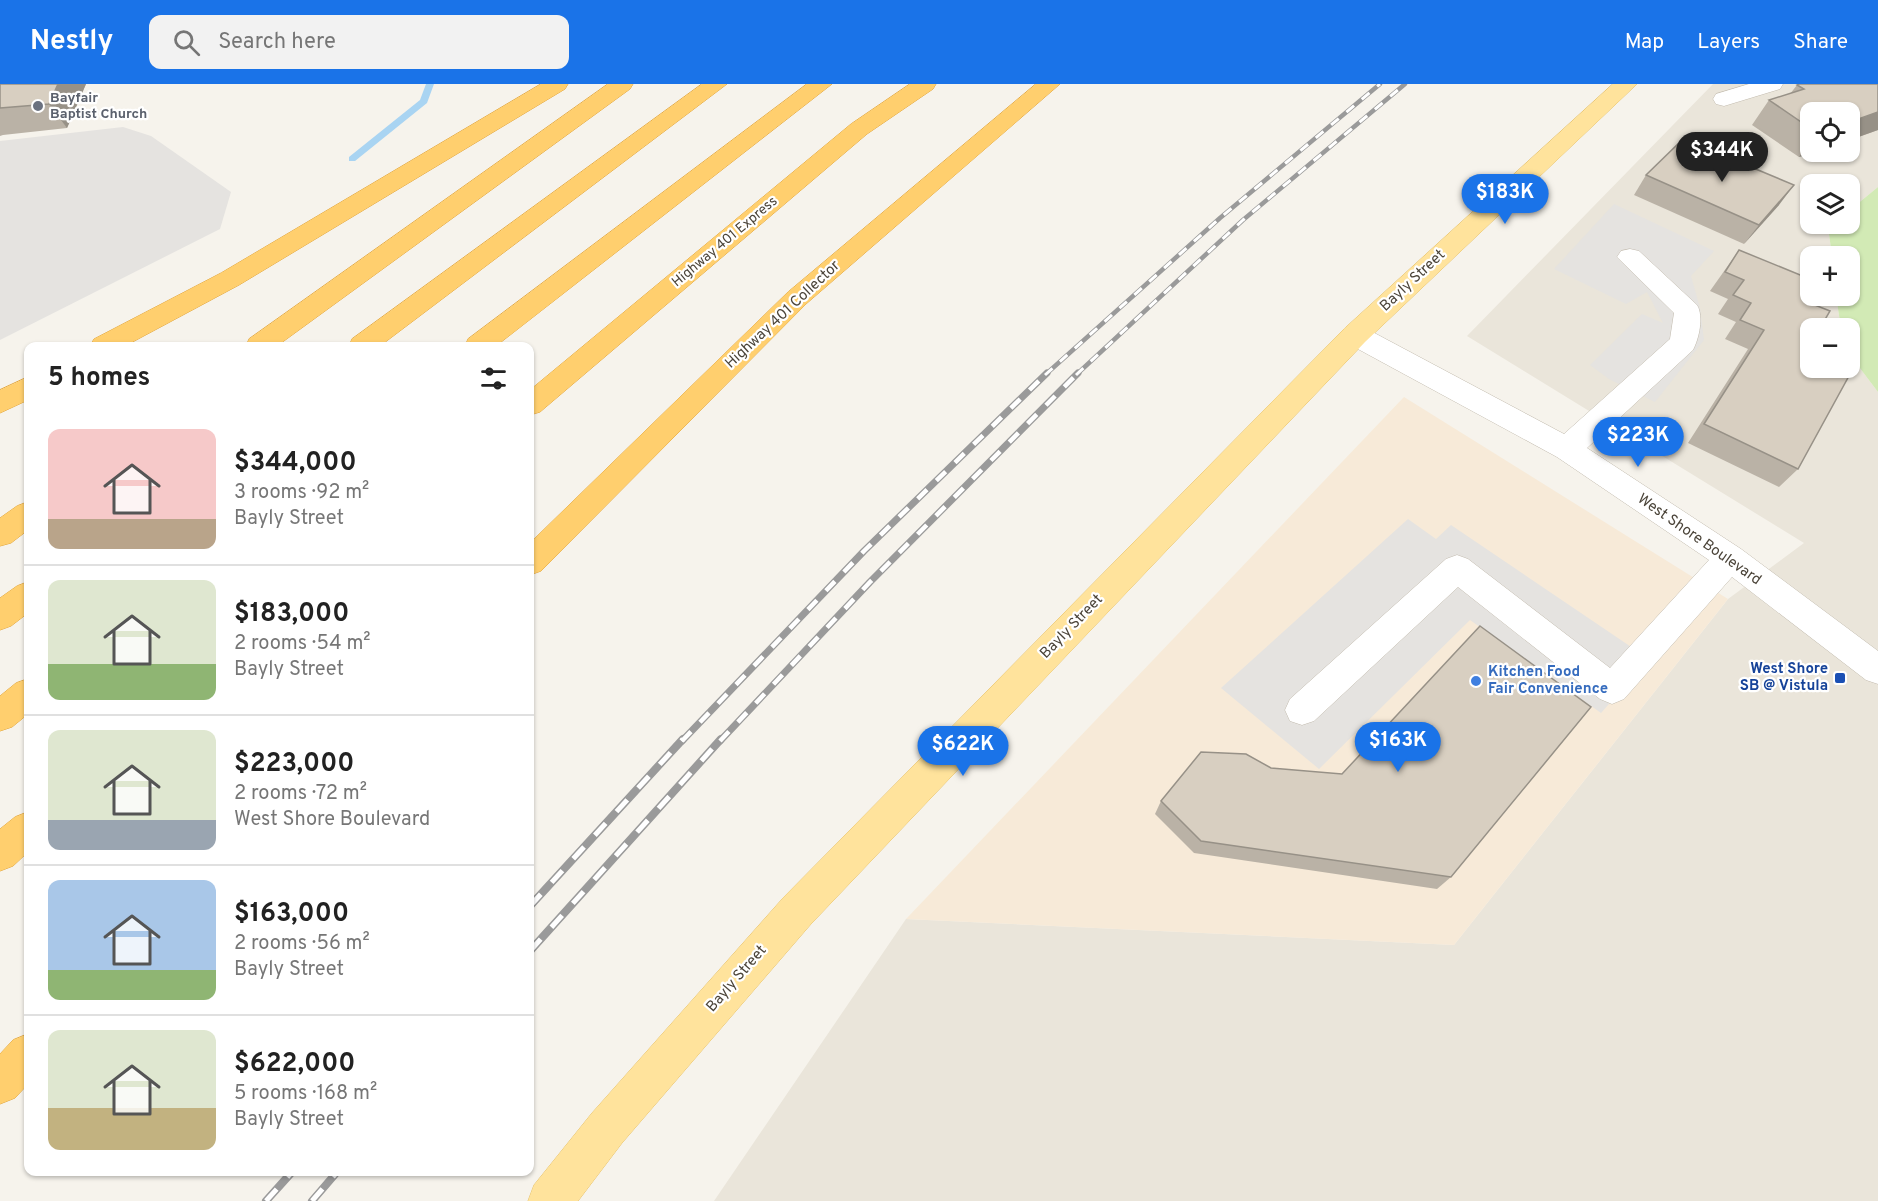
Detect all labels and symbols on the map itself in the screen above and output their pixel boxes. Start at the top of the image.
place label: Bayfair Baptist Church [50,90,147,123]
marker: Bayfair Baptist Church [31,99,45,113]
pin: $344K [1680,132,1764,183]
pin: $183K [1463,174,1547,225]
street label: Highway 401 Express [669,193,781,291]
street label: Bayly Street [1376,246,1450,316]
street label: Highway 401 Collector [722,257,845,373]
pin: $223K [1596,417,1680,468]
street label: West Shore Boulevard [1633,490,1765,590]
street label: Bayly Street [1037,591,1107,663]
place label: West Shore SB @ Vistula [1740,660,1828,696]
place label: Kitchen Food Fair Convenience [1488,663,1608,699]
marker: West Shore SB @ Vistula [1833,671,1847,685]
marker: Kitchen Food Fair Convenience [1469,674,1483,688]
pin: $163K [1356,722,1440,773]
pin: $622K [921,726,1005,777]
street label: Bayly Street [703,942,771,1016]

